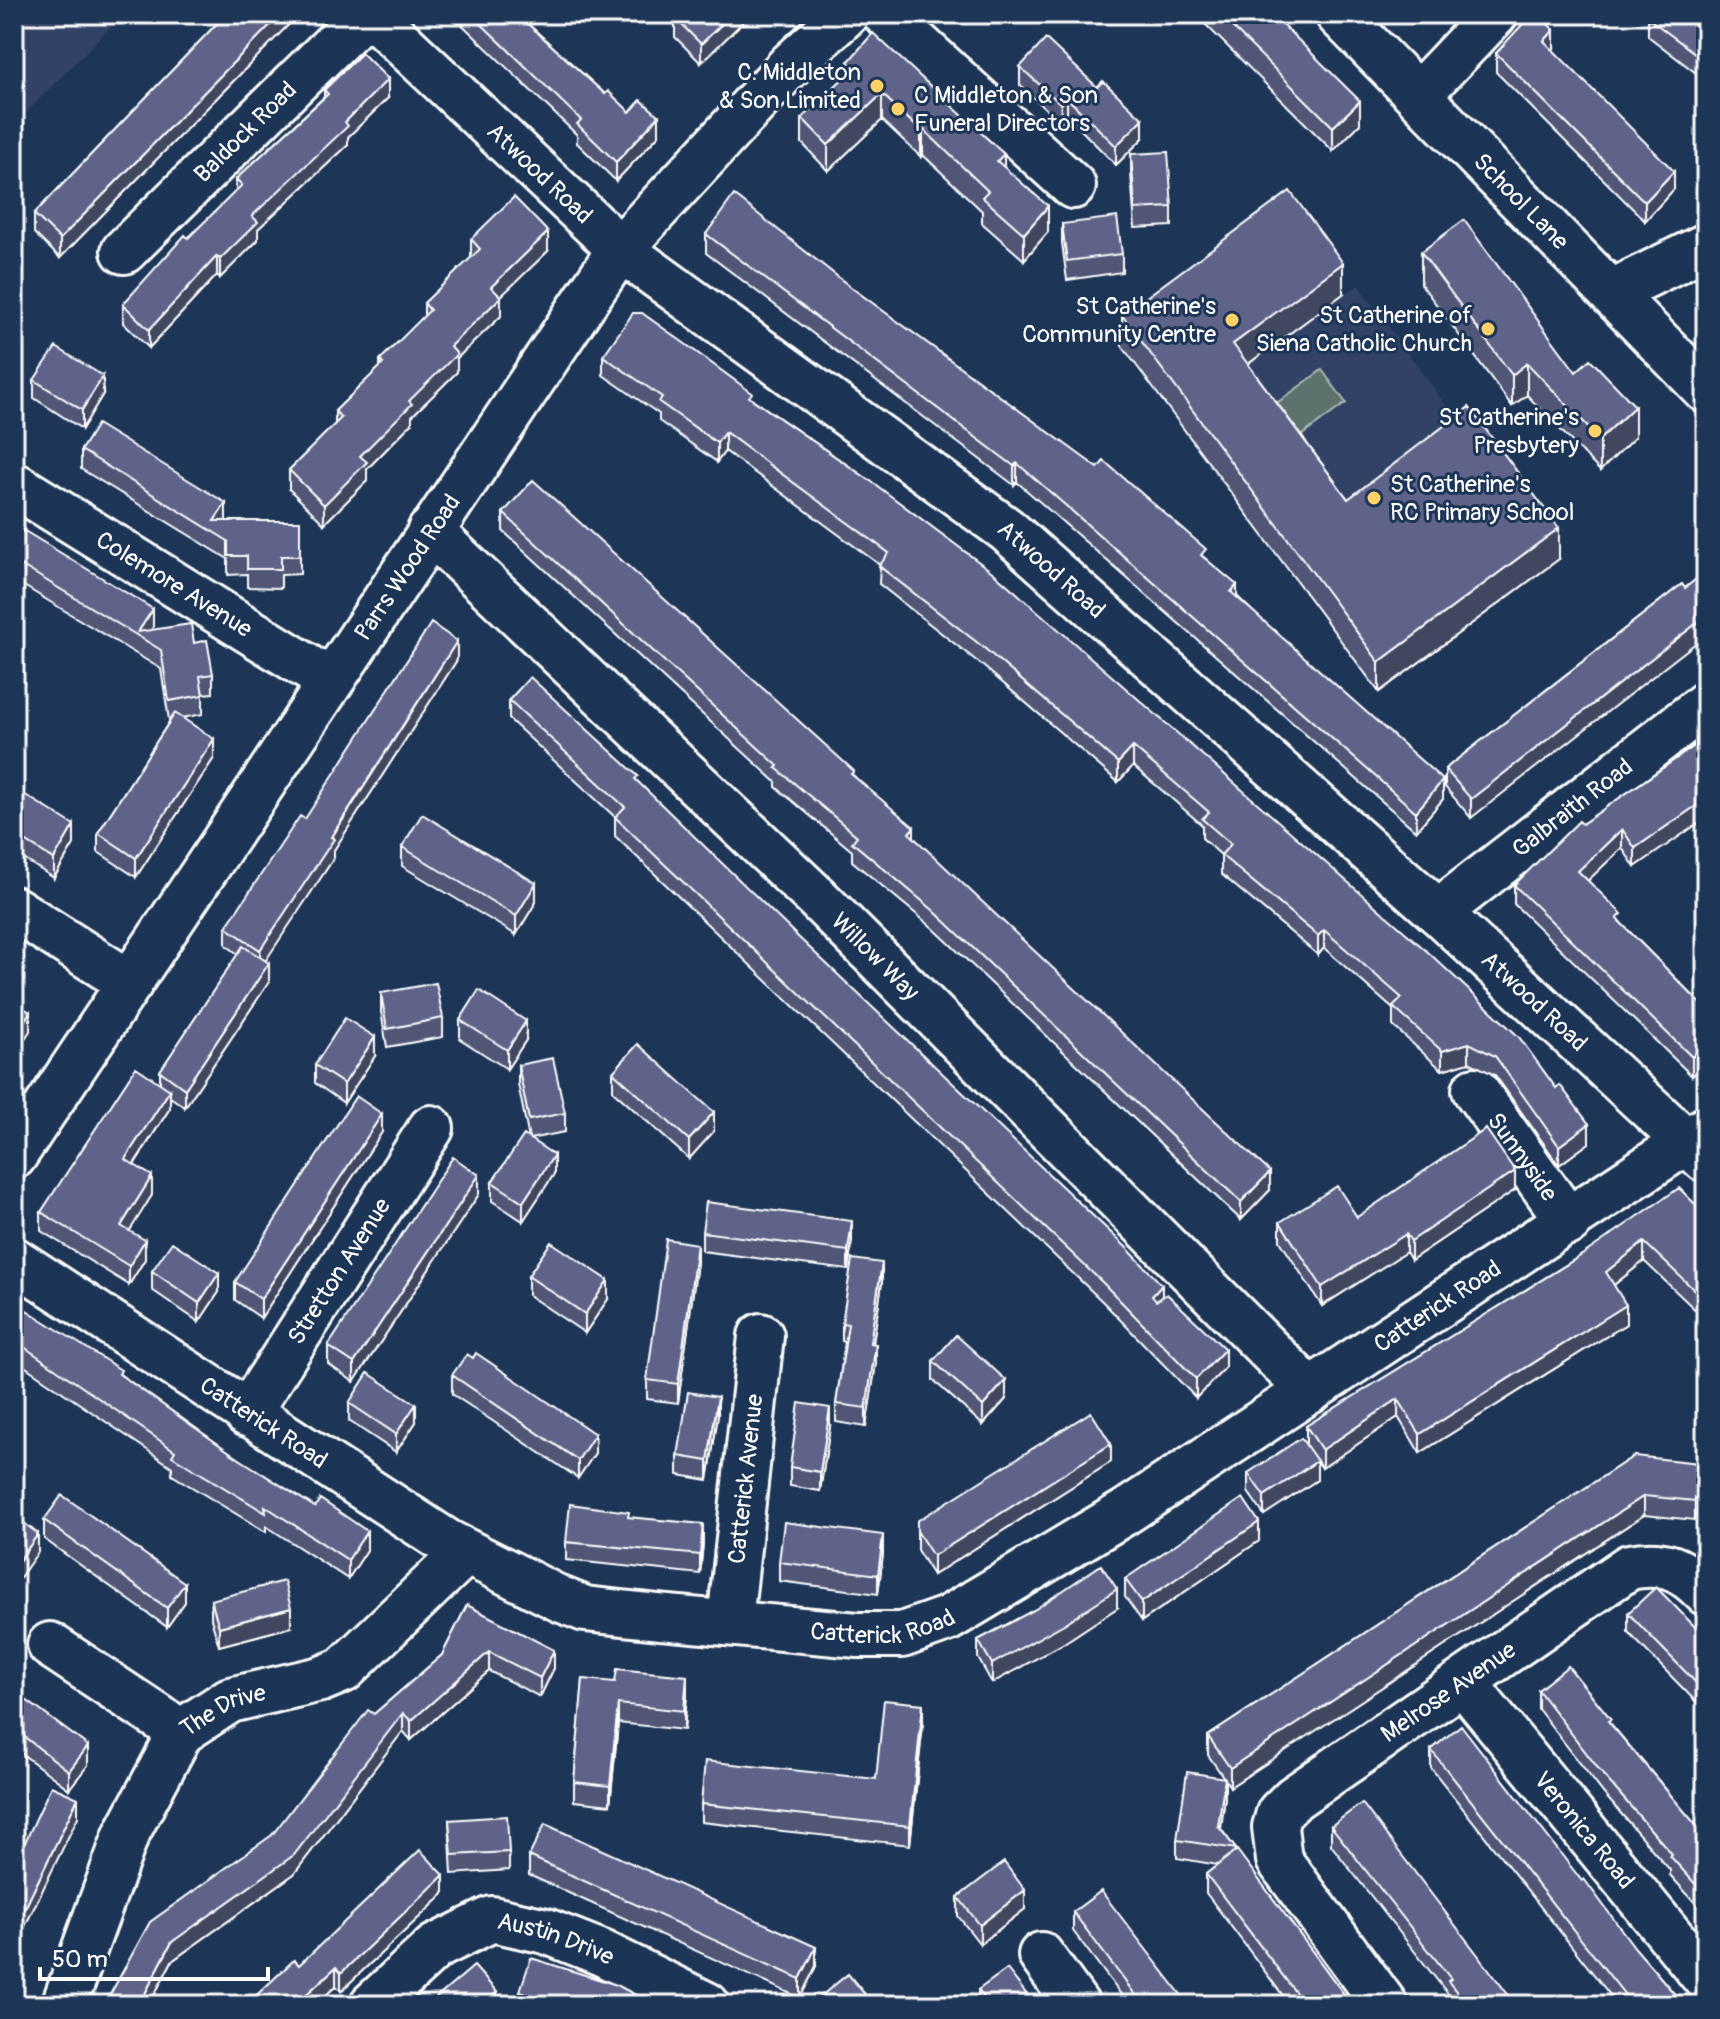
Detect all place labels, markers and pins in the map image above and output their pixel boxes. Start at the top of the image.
place label: C. Middleton & Son Limited [719,58,861,115]
marker: C. Middleton & Son Limited [868,77,886,95]
place label: C Middleton & Son Funeral Directors [914,81,1098,138]
marker: C Middleton & Son Funeral Directors [889,100,907,118]
place label: St Catherine's Community Centre [1022,292,1216,349]
place label: St Catherine of Siena Catholic Church [1256,301,1472,358]
marker: St Catherine's Community Centre [1223,311,1241,329]
marker: St Catherine of Siena Catholic Church [1479,320,1497,338]
place label: St Catherine's Presbytery [1439,403,1579,460]
marker: St Catherine's Presbytery [1586,422,1604,440]
place label: St Catherine's RC Primary School [1390,470,1574,527]
marker: St Catherine's RC Primary School [1365,489,1383,507]

